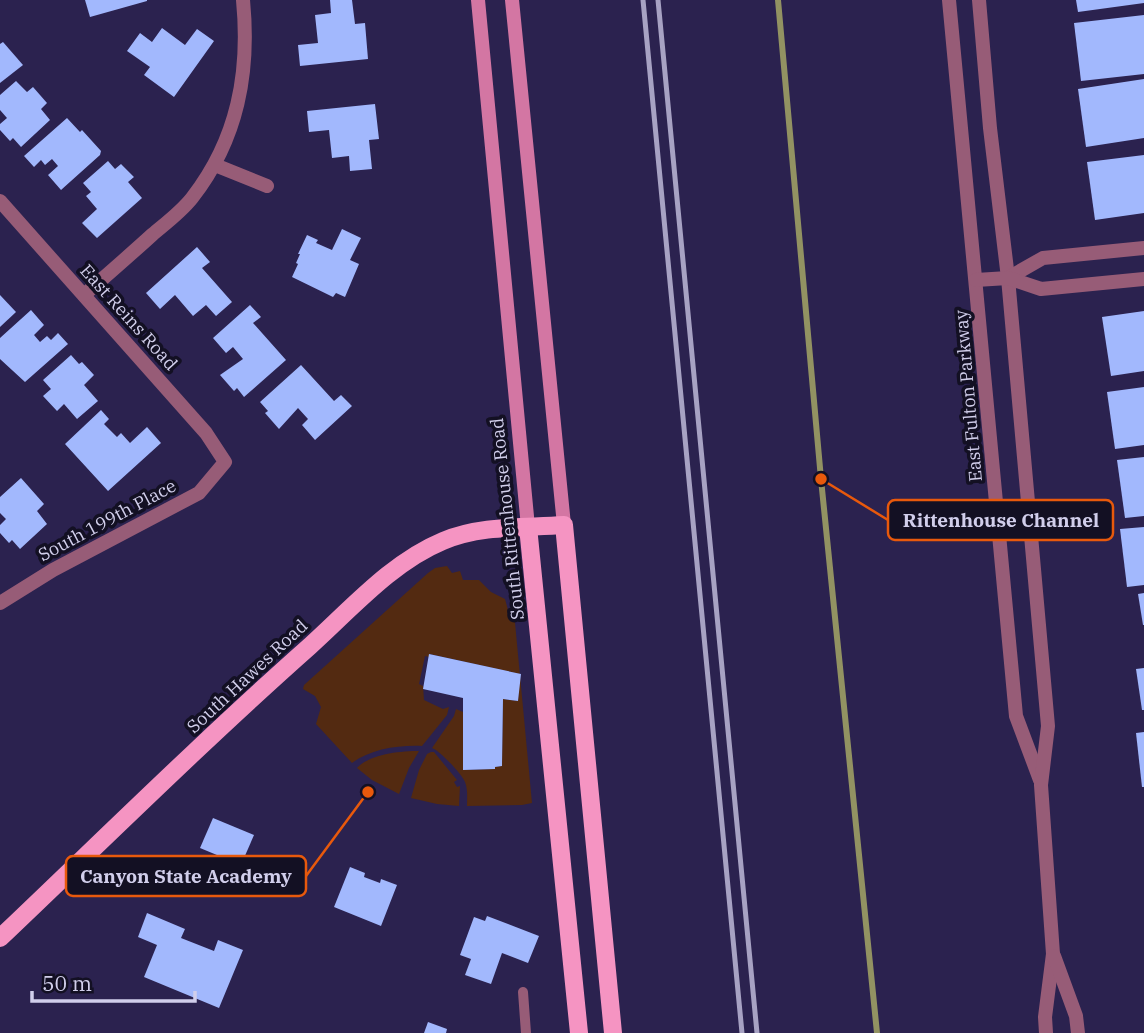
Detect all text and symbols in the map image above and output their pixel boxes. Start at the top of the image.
street label: East Reins Road [75,259,183,375]
street label: East Fulton Parkway [949,309,987,483]
street label: South Rittenhouse Road [485,417,529,621]
street label: South 199th Place [34,474,180,566]
callout: Rittenhouse Channel [888,500,1113,540]
text: Rittenhouse Channel [903,508,1099,532]
street label: South Hawes Road [182,614,312,738]
callout: Canyon State Academy [66,856,306,896]
text: Canyon State Academy [80,864,292,888]
scale bar [32,960,194,1004]
text: 50 m [42,969,92,997]

